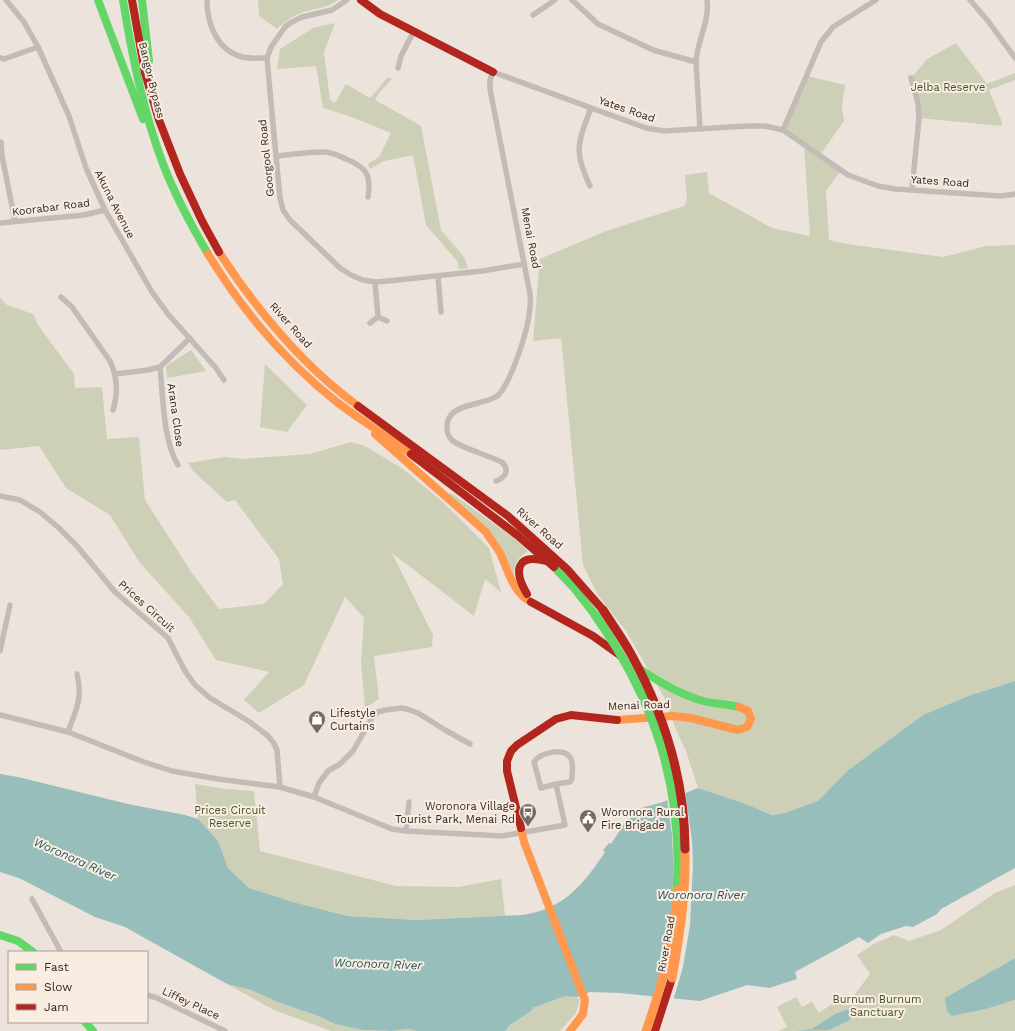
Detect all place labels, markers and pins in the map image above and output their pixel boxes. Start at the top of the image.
place label: Lifestyle Curtains [330,707,376,733]
shop icon: Lifestyle Curtains [307,709,327,734]
place label: Woronora Village Tourist Park, Menai Rd [395,800,515,826]
bus stop icon: Woronora Village Tourist Park, Menai Rd [518,802,538,827]
place label: Woronora Rural Fire Brigade [601,806,685,832]
public building icon: Woronora Rural Fire Brigade [578,808,598,833]

